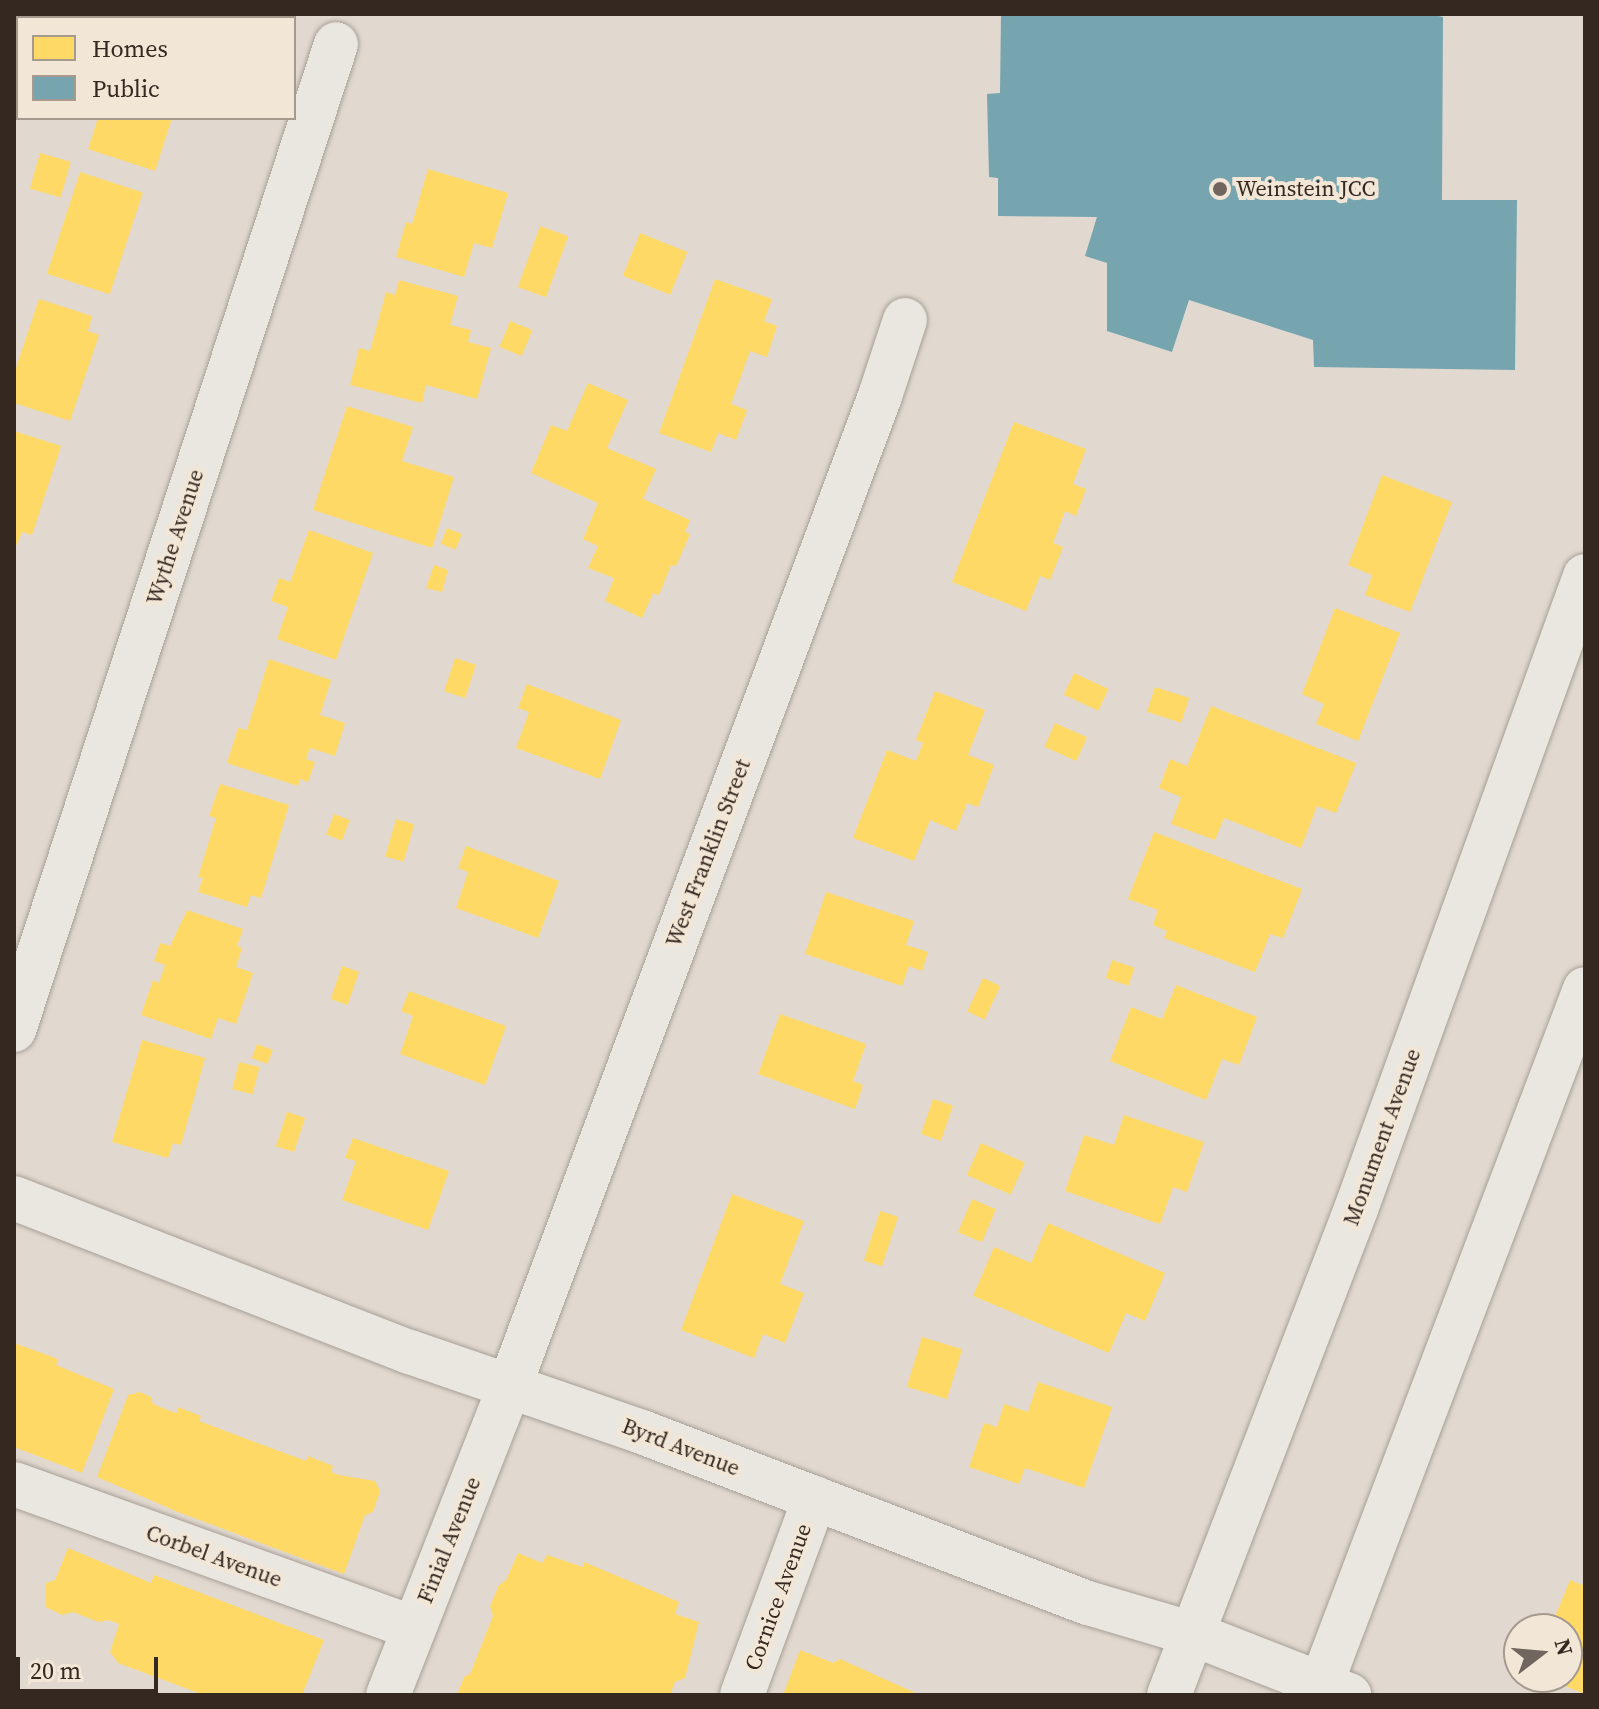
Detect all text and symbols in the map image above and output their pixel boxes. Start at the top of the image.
legend [16,16,296,120]
text: Homes [92,32,168,65]
text: Public [92,72,160,105]
place label: Weinstein JCC [1236,176,1375,202]
marker: Weinstein JCC [1211,180,1229,198]
street label: Wythe Avenue [141,466,209,608]
street label: West Franklin Street [660,755,756,951]
street label: Monument Avenue [1338,1045,1426,1229]
street label: Byrd Avenue [618,1412,744,1482]
street label: Finial Avenue [412,1473,486,1607]
street label: Corbel Avenue [142,1519,286,1593]
street label: Cornice Avenue [739,1520,817,1674]
north arrow [1503,1613,1583,1693]
text: N [1548,1635,1581,1659]
scale bar [20,1641,162,1691]
text: 20 m [30,1654,81,1687]

